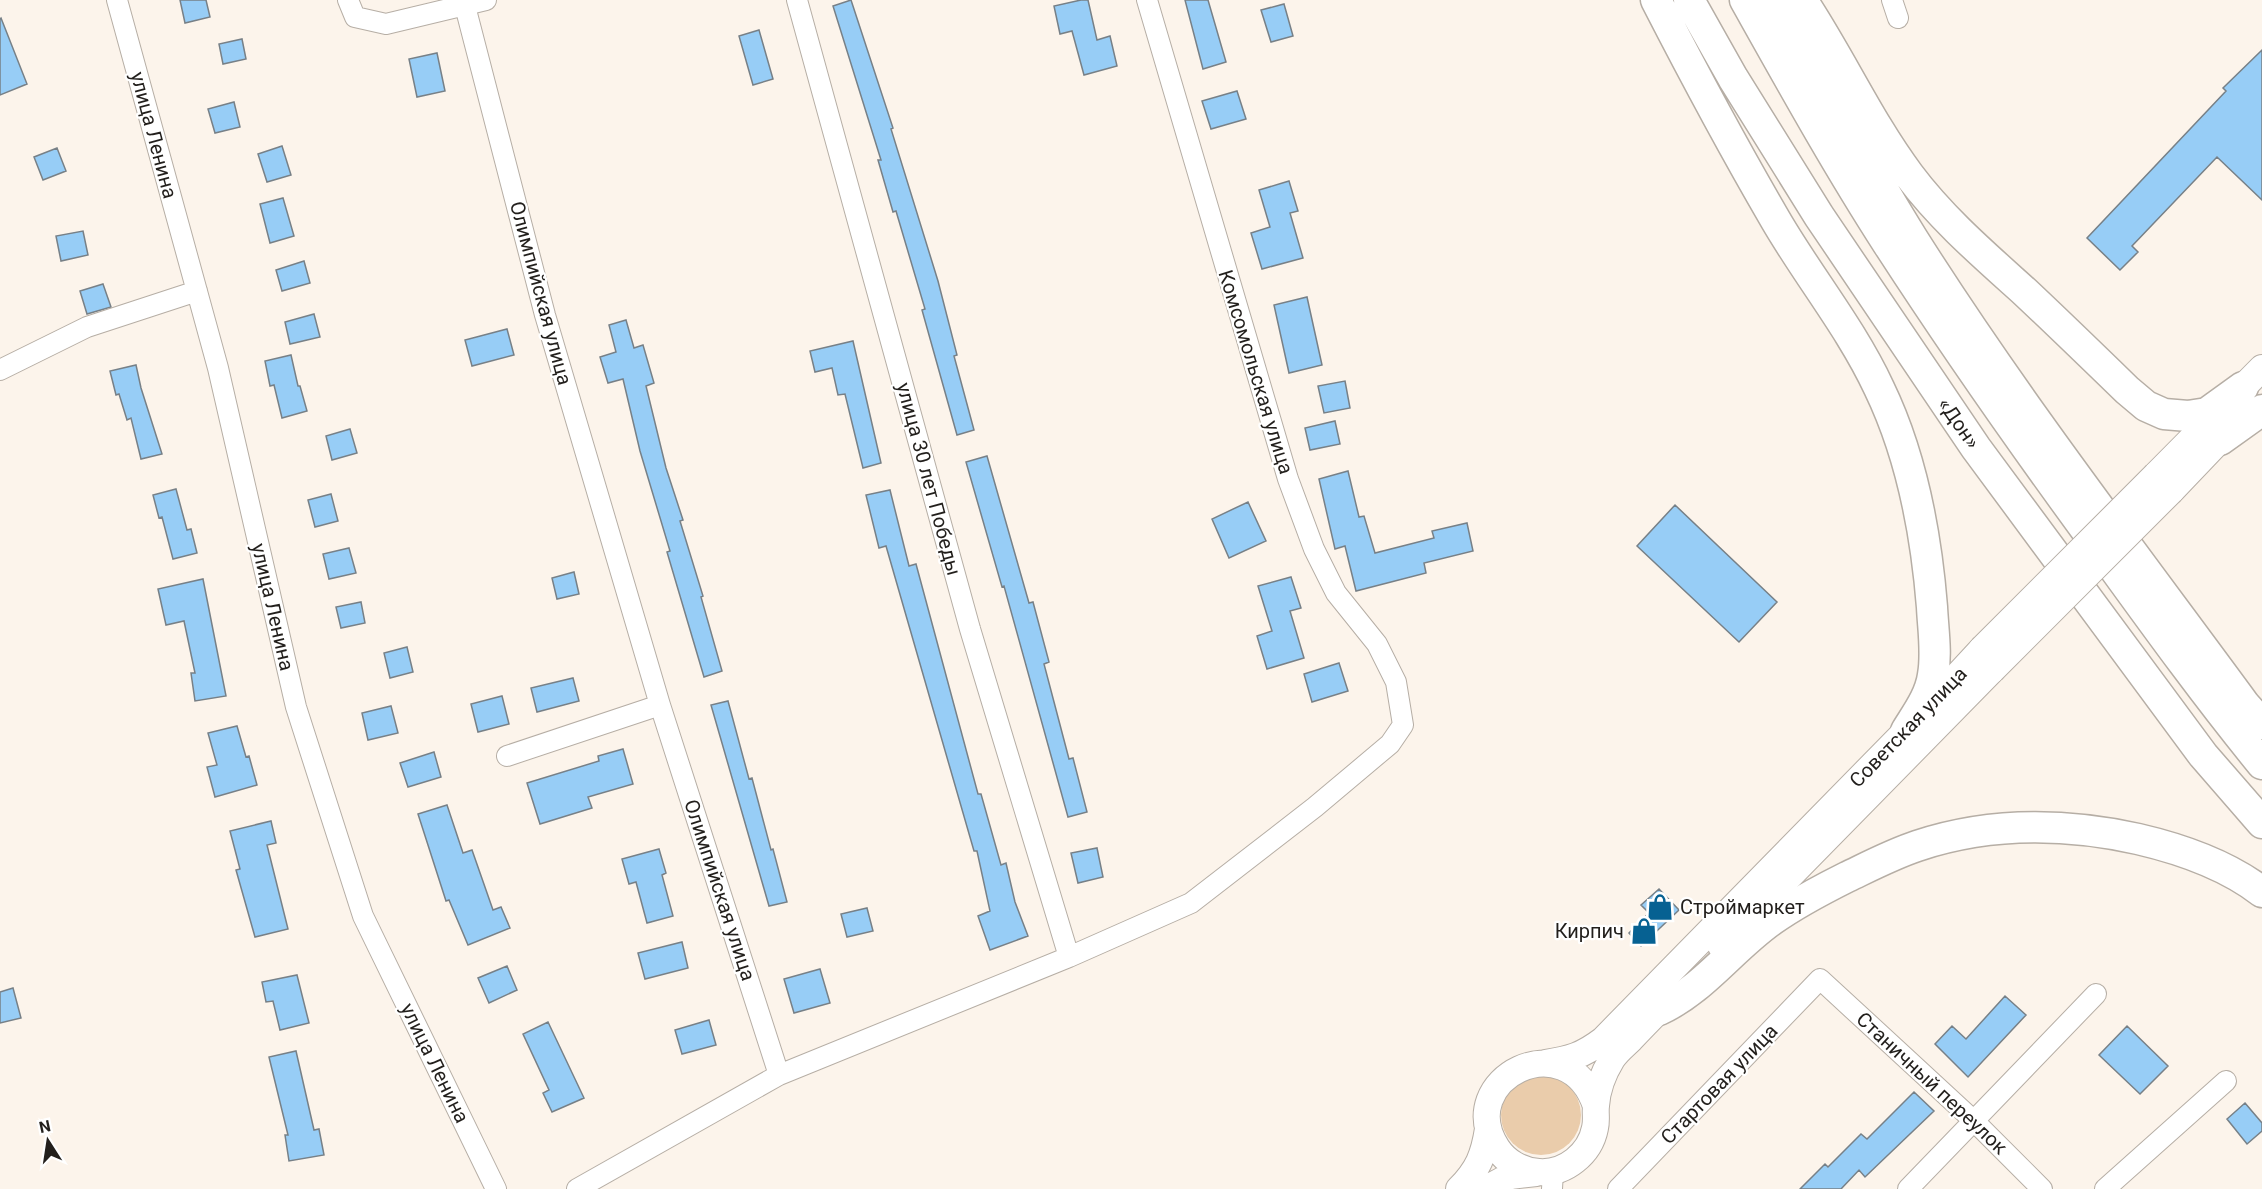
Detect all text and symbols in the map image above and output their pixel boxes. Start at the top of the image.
street label: улица Ленина [126,69,182,201]
street label: Олимпийская улица [505,198,577,388]
street label: Комсомольская улица [1214,267,1298,477]
street label: улица 30 лет Победы [892,380,966,578]
street label: «Дон» [1933,393,1985,453]
street label: улица Ленина [247,541,299,673]
street label: Советская улица [1844,662,1972,792]
street label: Олимпийская улица [679,796,761,984]
shop icon: Строймаркет [1645,892,1675,922]
place label: Строймаркет [1680,895,1805,919]
shop icon: Кирпич [1629,916,1659,946]
place label: Кирпич [1555,919,1624,943]
street label: улица Ленина [396,999,474,1127]
street label: Станичный переулок [1852,1007,2013,1159]
street label: Стартовая улица [1656,1019,1782,1149]
north arrow [18,1111,78,1171]
text: N [37,1116,52,1137]

